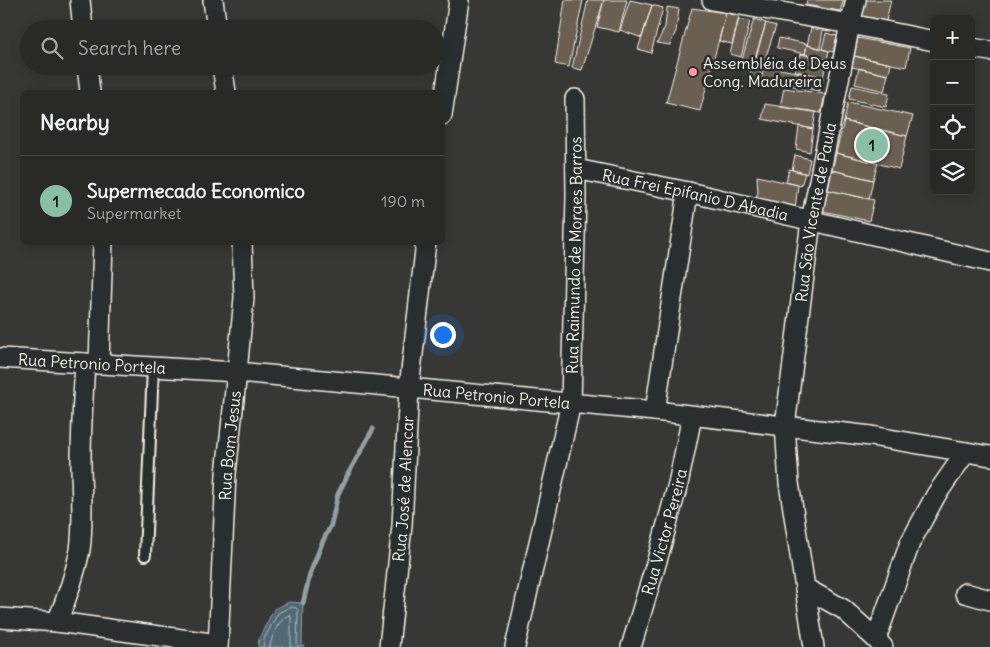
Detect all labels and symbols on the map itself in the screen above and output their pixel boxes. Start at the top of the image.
place label: Assembléia de Deus Cong. Madureira [703,53,846,91]
marker: Assembléia de Deus Cong. Madureira [687,66,699,78]
street label: Rua São Vicente de Paula [791,121,840,303]
pin: 1 [856,126,888,164]
street label: Rua Raimundo de Moraes Barros [562,137,586,374]
street label: Rua Frei Epifanio D Abadia [600,165,790,225]
your location [430,322,456,348]
street label: Rua Petronio Portela [17,349,166,378]
street label: Rua Petronio Portela [422,379,571,413]
street label: Rua Bom Jesus [215,389,245,501]
street label: Rua José de Alencar [388,415,418,563]
street label: Rua Victor Pereira [637,467,691,597]

